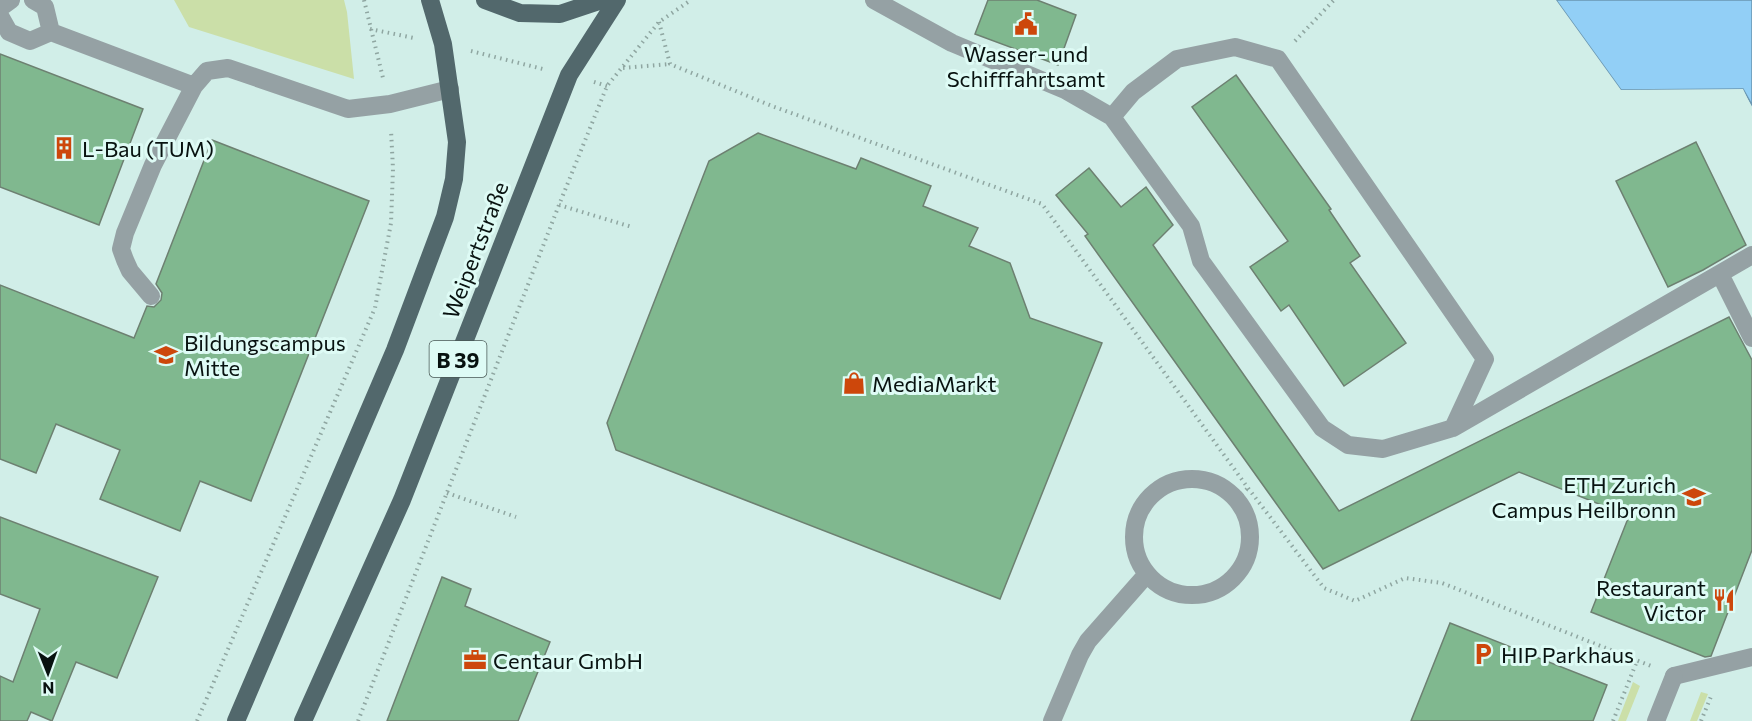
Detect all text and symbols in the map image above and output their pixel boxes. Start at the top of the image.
public building icon: Wasser- und Schifffahrtsamt [1013,11,1039,37]
place label: Wasser- und Schifffahrtsamt [947,40,1105,92]
building icon: L-Bau (TUM) [51,135,77,161]
place label: L-Bau (TUM) [82,135,214,162]
street label: Weipertstraße [436,178,514,322]
place label: Bildungscampus Mitte [184,329,346,381]
road number: B 39 [430,341,486,377]
school or university icon: Bildungscampus Mitte [153,342,179,368]
shop icon: MediaMarkt [841,370,867,396]
place label: MediaMarkt [872,370,997,397]
place label: ETH Zurich Campus Heilbronn [1492,471,1676,523]
school or university icon: ETH Zurich Campus Heilbronn [1681,484,1707,510]
place label: Restaurant Victor [1596,574,1706,626]
restaurant icon: Restaurant Victor [1711,587,1737,613]
parking icon: HIP Parkhaus [1470,641,1496,667]
place label: HIP Parkhaus [1501,641,1634,668]
north arrow [18,643,78,703]
office icon: Centaur GmbH [462,647,488,673]
place label: Centaur GmbH [493,647,643,674]
text: N [42,679,54,698]

